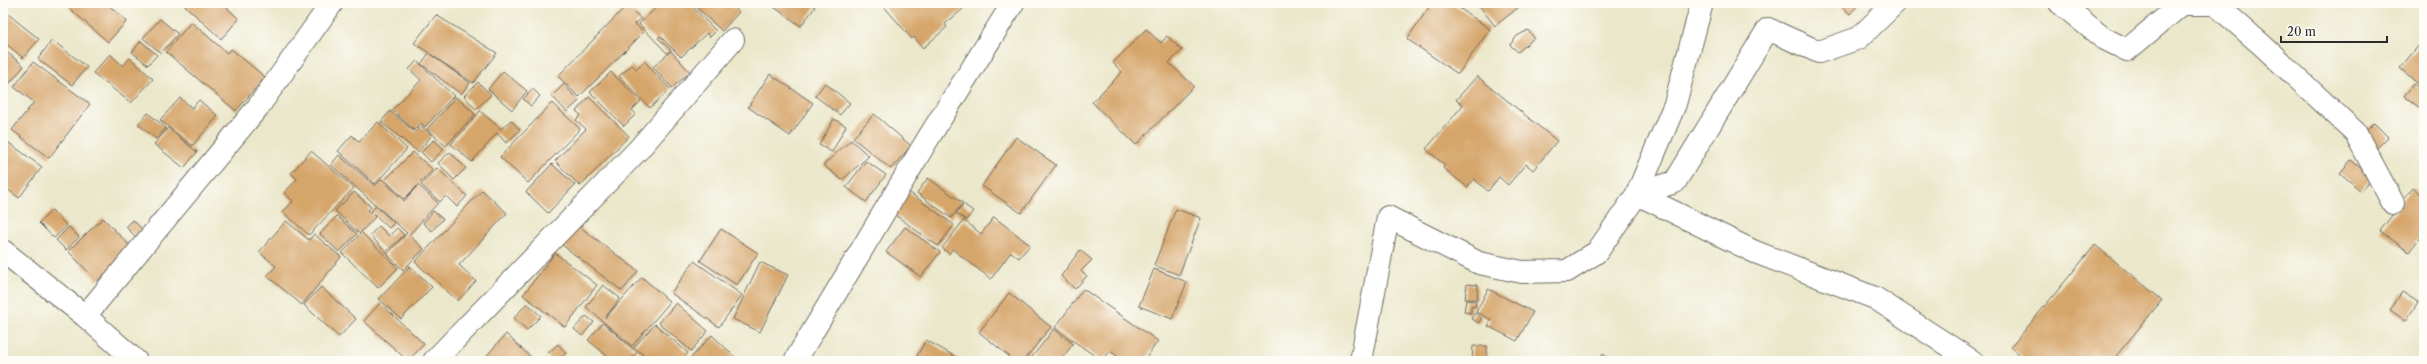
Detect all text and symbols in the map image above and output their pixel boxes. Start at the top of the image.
scale bar [2281,18,2387,44]
text: 20 m [2287,24,2316,39]

